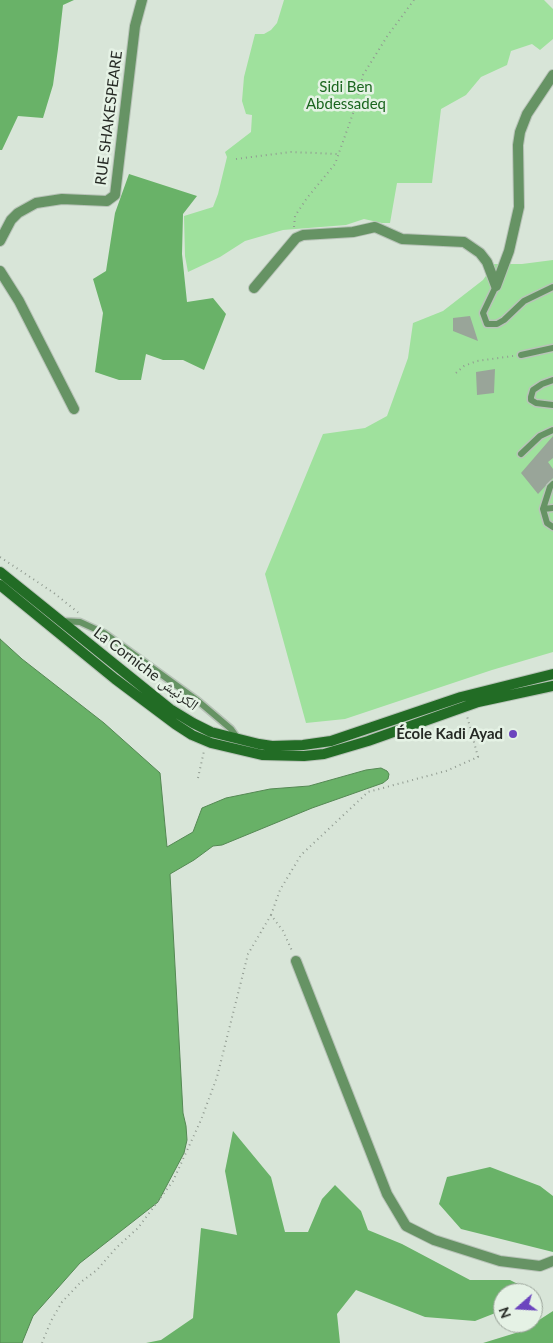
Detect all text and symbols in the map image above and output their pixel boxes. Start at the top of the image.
street label: RUE SHAKESPEARE [92,50,126,186]
park label: Sidi Ben Abdessadeq [306,78,386,113]
street label: La Corniche الكرنيش [90,624,202,714]
place label: École Kadi Ayad [396,725,503,743]
marker: École Kadi Ayad [507,728,519,740]
north arrow [493,1283,543,1333]
text: N [494,1305,514,1321]

